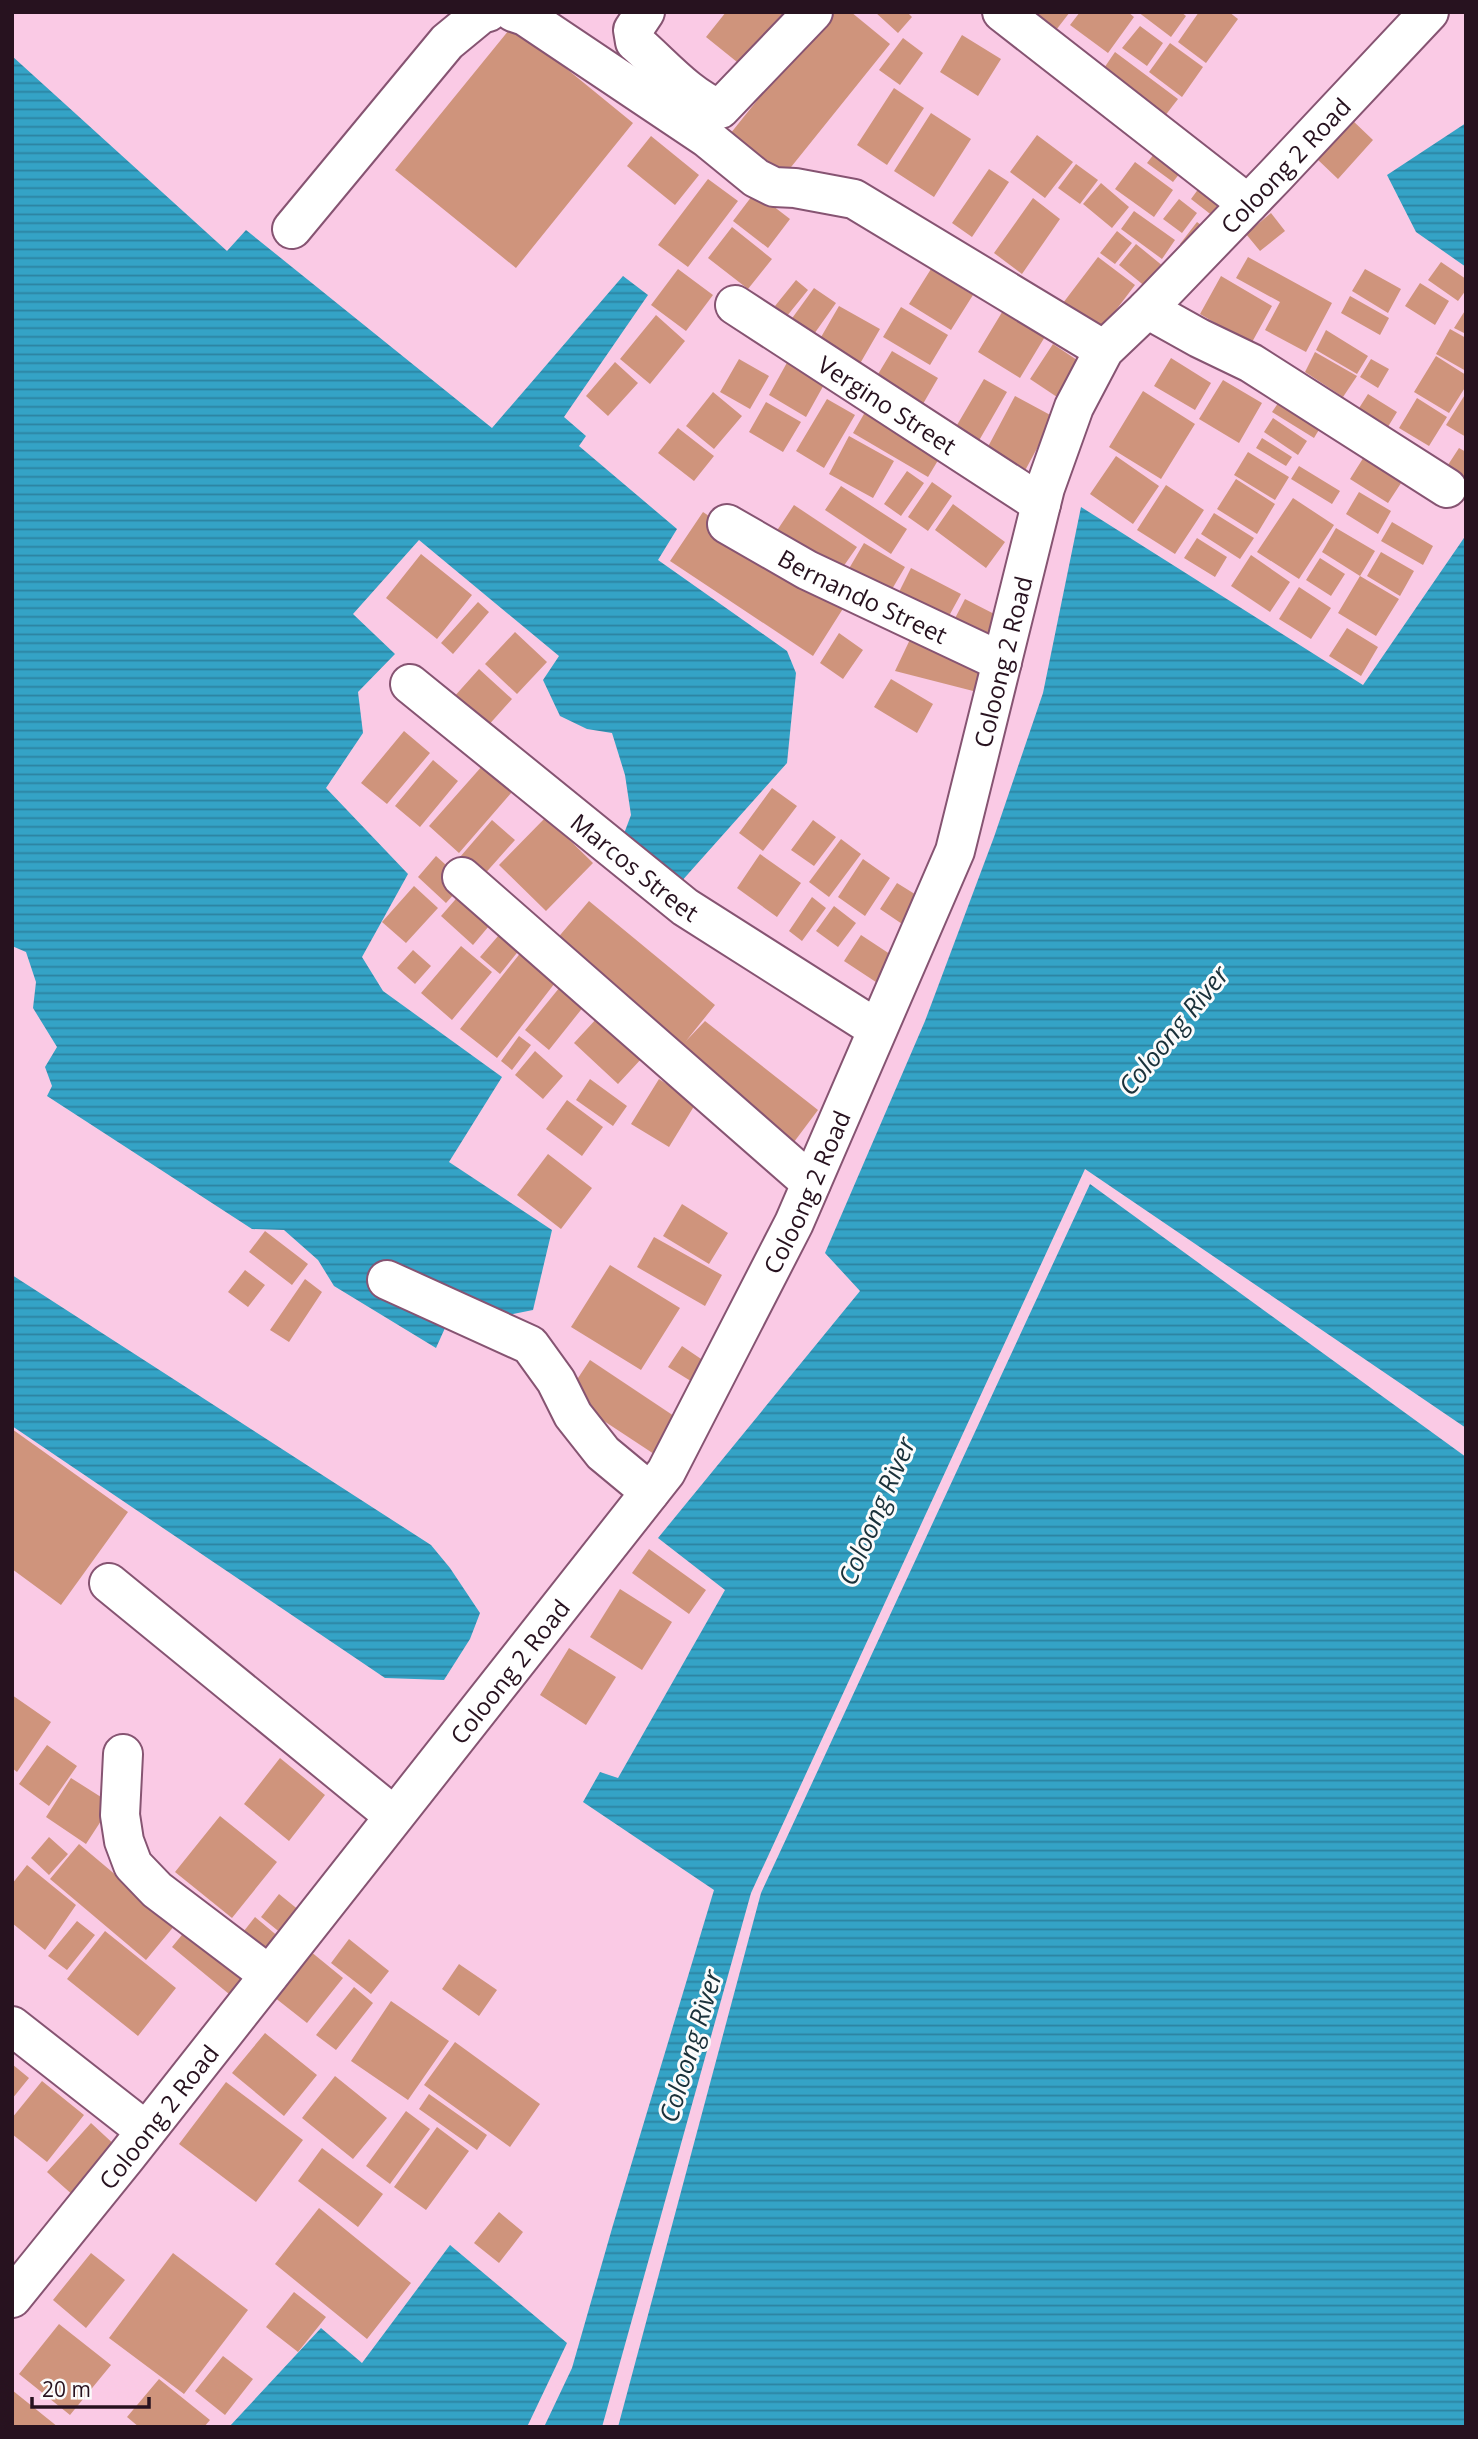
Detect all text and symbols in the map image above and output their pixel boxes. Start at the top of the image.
street label: Coloong 2 Road [1212,90,1357,240]
street label: Vergino Street [812,347,963,461]
street label: Bernando Street [773,541,953,651]
street label: Coloong 2 Road [965,572,1039,751]
street label: Marcos Street [564,805,705,928]
water label: Coloong River [1109,956,1238,1103]
street label: Coloong 2 Road [754,1105,857,1279]
water label: Coloong River [829,1430,924,1591]
street label: Coloong 2 Road [442,1592,576,1750]
water label: Coloong River [650,1964,731,2127]
street label: Coloong 2 Road [90,2037,225,2196]
scale bar [32,2366,149,2410]
text: 20 m [42,2375,91,2403]

